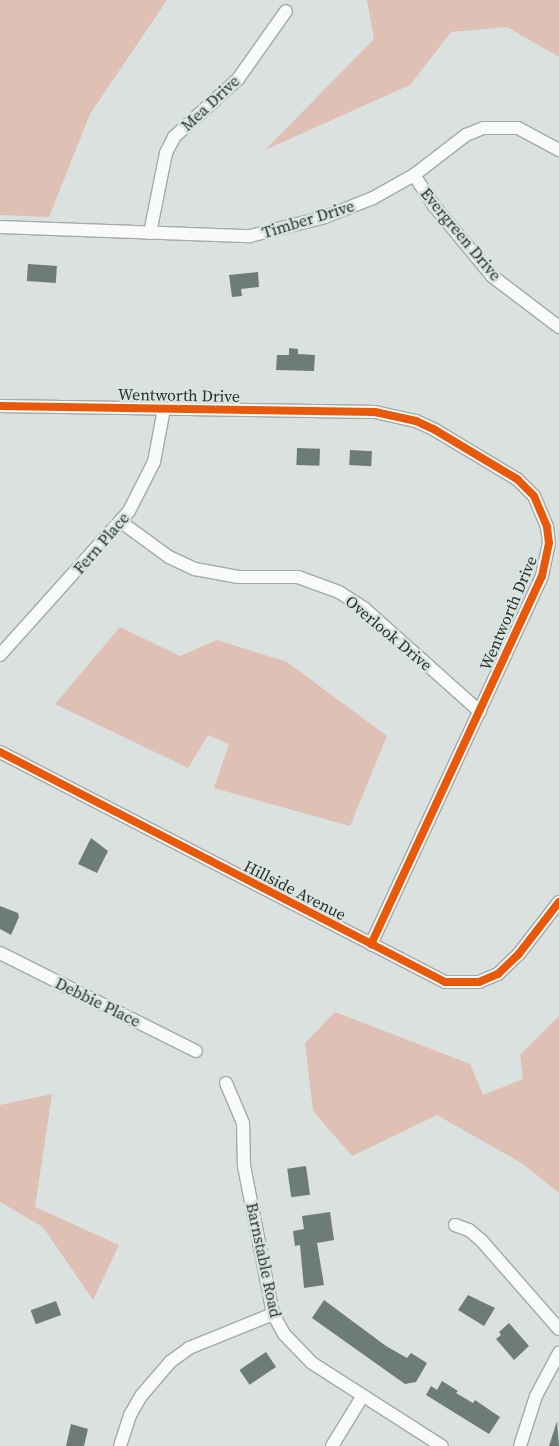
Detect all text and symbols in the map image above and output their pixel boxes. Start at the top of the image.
street label: Mea Drive [177,71,243,135]
street label: Evergreen Drive [417,184,505,284]
street label: Timber Drive [260,196,356,242]
street label: Wentworth Drive [118,384,240,406]
street label: Fern Place [69,508,133,578]
street label: Wentworth Drive [475,553,541,673]
street label: Overlook Drive [342,591,436,675]
street label: Hillside Avenue [241,856,349,924]
street label: Debbie Place [52,973,144,1031]
street label: Barnstable Road [242,1201,286,1319]

